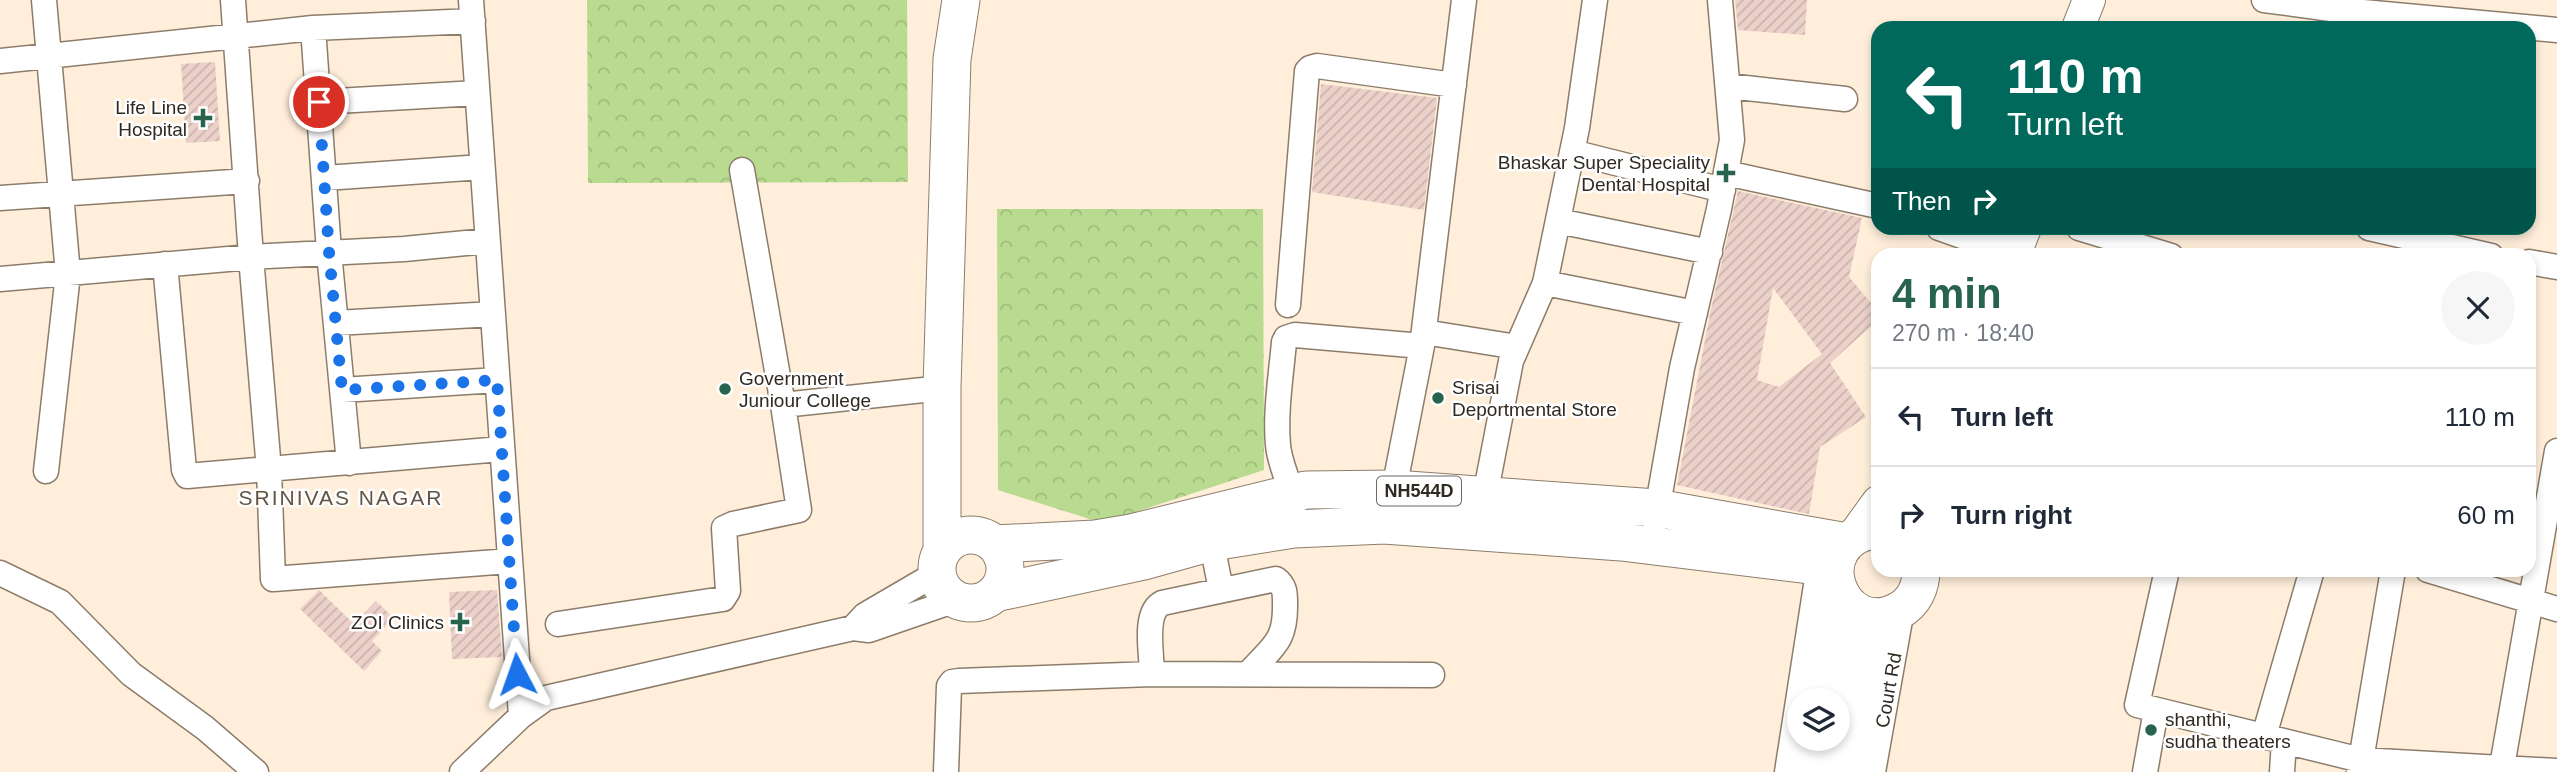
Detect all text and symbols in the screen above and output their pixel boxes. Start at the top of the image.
icon: left [1892,49,1983,140]
text: 110 m [2007,49,2143,103]
pin [289,72,349,132]
icon: arrive [300,83,338,121]
place label: Life Line Hospital [115,97,187,140]
text: Turn left [2007,106,2123,142]
marker: Life Line Hospital [193,108,213,128]
place label: Bhaskar Super Speciality Dental Hospital [1498,152,1710,195]
marker: Bhaskar Super Speciality Dental Hospital [1716,163,1736,183]
icon: right [1965,182,2003,220]
text: Then [1892,186,1951,216]
text: 4 min [1892,270,2002,317]
button: close [2441,271,2515,345]
text: 270 m · 18:40 [1892,320,2034,346]
place label: Government Juniour College [739,368,871,411]
place label: Srisai Deportmental Store [1452,377,1617,420]
marker: Government Juniour College [717,381,733,397]
marker: Srisai Deportmental Store [1430,390,1446,406]
icon: left [1892,398,1930,436]
text: Turn left [1951,402,2053,432]
text: 110 m [2445,402,2515,432]
road number: NH544D [1377,476,1461,505]
district label: SRINIVAS NAGAR [239,486,443,509]
icon: right [1892,496,1930,534]
text: Turn right [1951,500,2072,530]
text: 60 m [2457,500,2515,530]
place label: ZOI Clinics [351,612,444,633]
marker: ZOI Clinics [450,612,470,632]
position arrow [480,637,554,711]
street label: Court Rd [1872,651,1905,729]
map controls [1787,688,1850,751]
button: layers [1787,688,1850,751]
place label: shanthi, sudha theaters [2165,709,2291,752]
marker: shanthi, sudha theaters [2143,722,2159,738]

